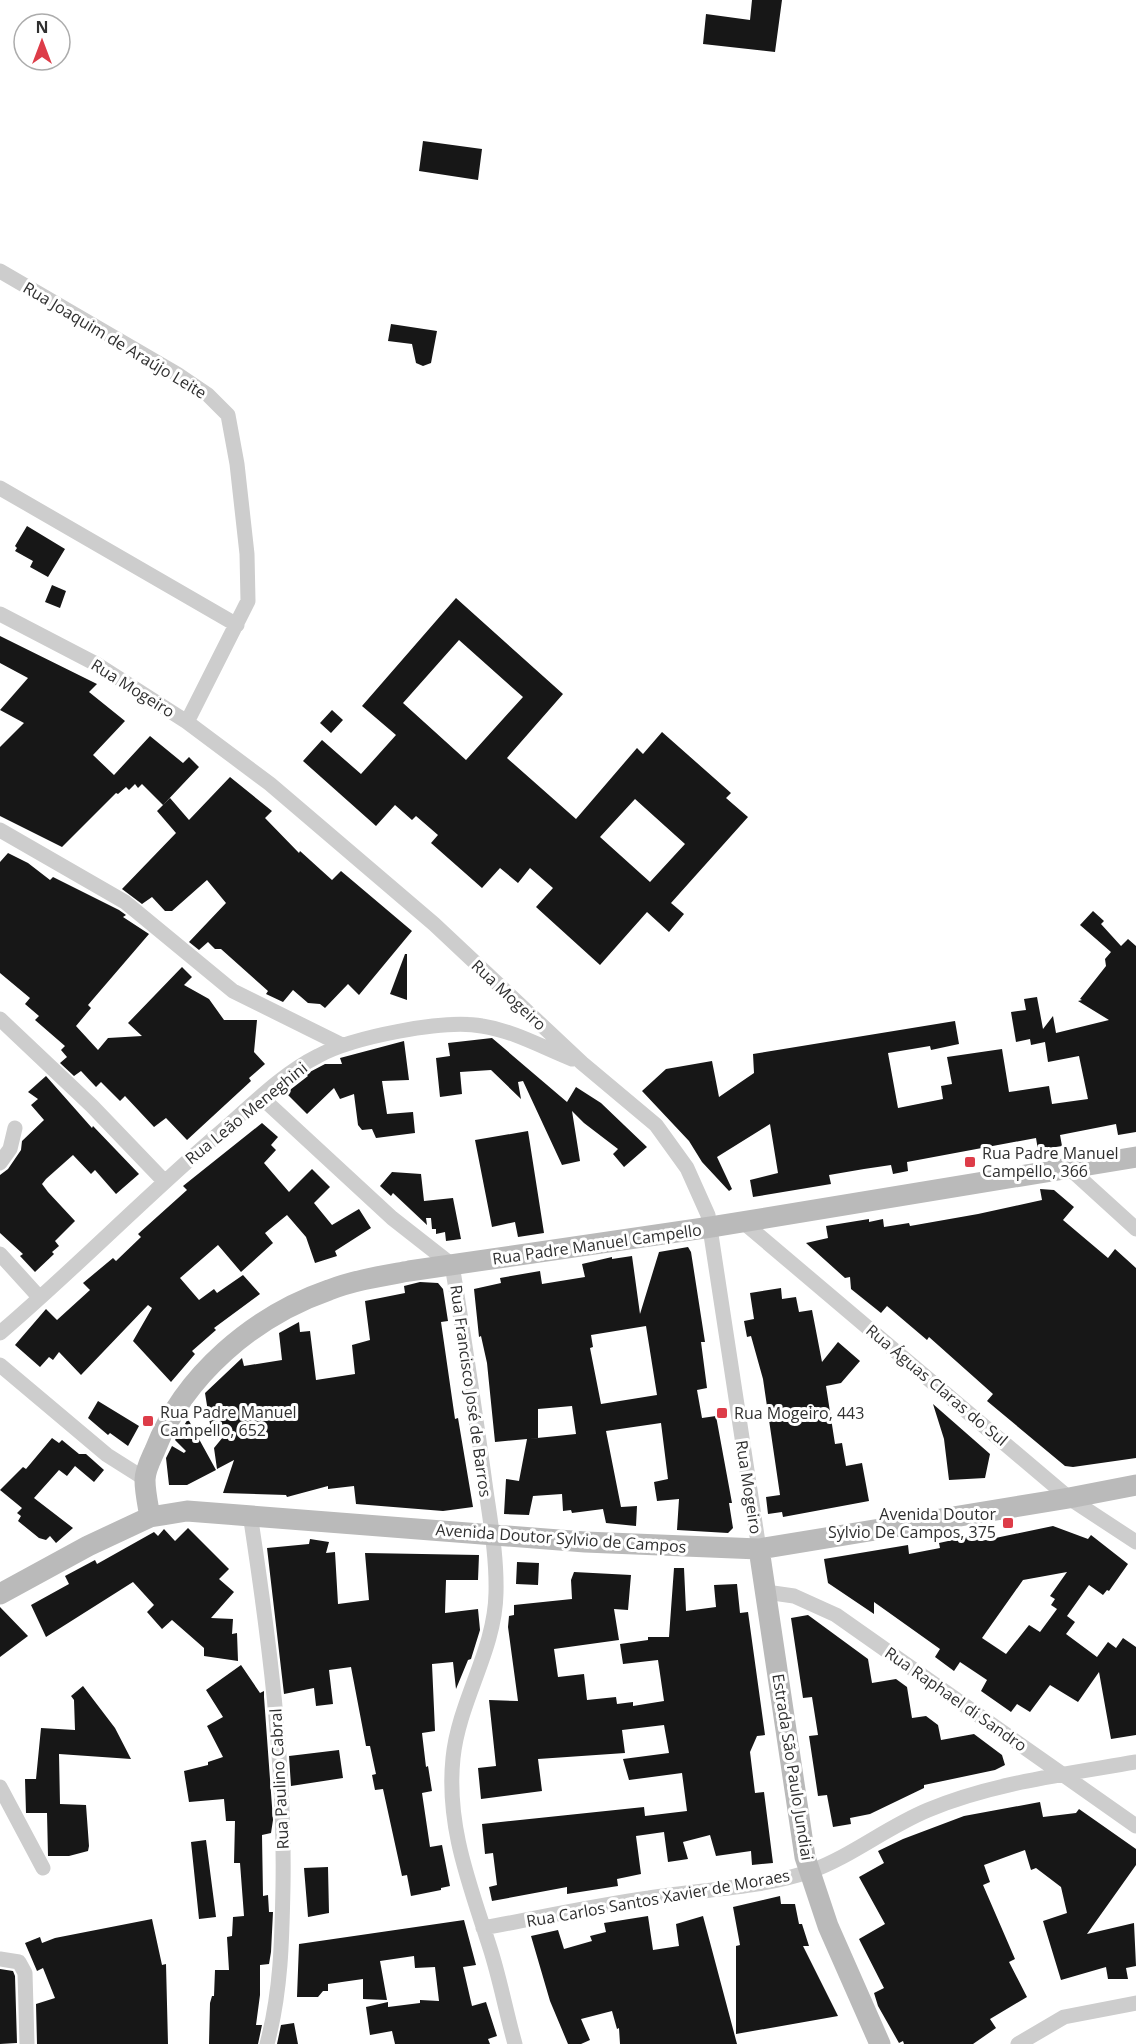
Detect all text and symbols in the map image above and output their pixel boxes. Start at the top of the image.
north arrow [12,12,72,72]
text: N [35,16,49,38]
street label: Rua Joaquim de Araújo Leite [19,276,211,404]
street label: Rua Mogeiro [87,654,179,722]
street label: Rua Mogeiro [467,955,551,1035]
street label: Rua Leão Meneghini [180,1057,312,1169]
place label: Rua Padre Manuel Campello, 366 [982,1142,1119,1182]
marker: Rua Padre Manuel Campello, 366 [963,1155,977,1169]
street label: Rua Padre Manuel Campello [491,1218,703,1270]
street label: Rua Francisco José de Barros [445,1283,497,1499]
street label: Rua Águas Claras do Sul [862,1319,1012,1451]
place label: Rua Padre Manuel Campello, 652 [160,1401,297,1441]
place label: Rua Mogeiro, 443 [734,1402,864,1424]
marker: Rua Mogeiro, 443 [715,1406,729,1420]
marker: Rua Padre Manuel Campello, 652 [141,1414,155,1428]
street label: Rua Mogeiro [731,1439,767,1535]
place label: Avenida Doutor Sylvio De Campos, 375 [828,1503,996,1543]
marker: Avenida Doutor Sylvio De Campos, 375 [1001,1516,1015,1530]
street label: Avenida Doutor Sylvio de Campos [435,1518,687,1558]
street label: Rua Raphael di Sandro [881,1642,1031,1756]
street label: Estrada São Paulo Jundiai [767,1672,819,1862]
street label: Rua Paulino Cabral [264,1708,294,1850]
street label: Rua Carlos Santos Xavier de Moraes [525,1864,791,1932]

